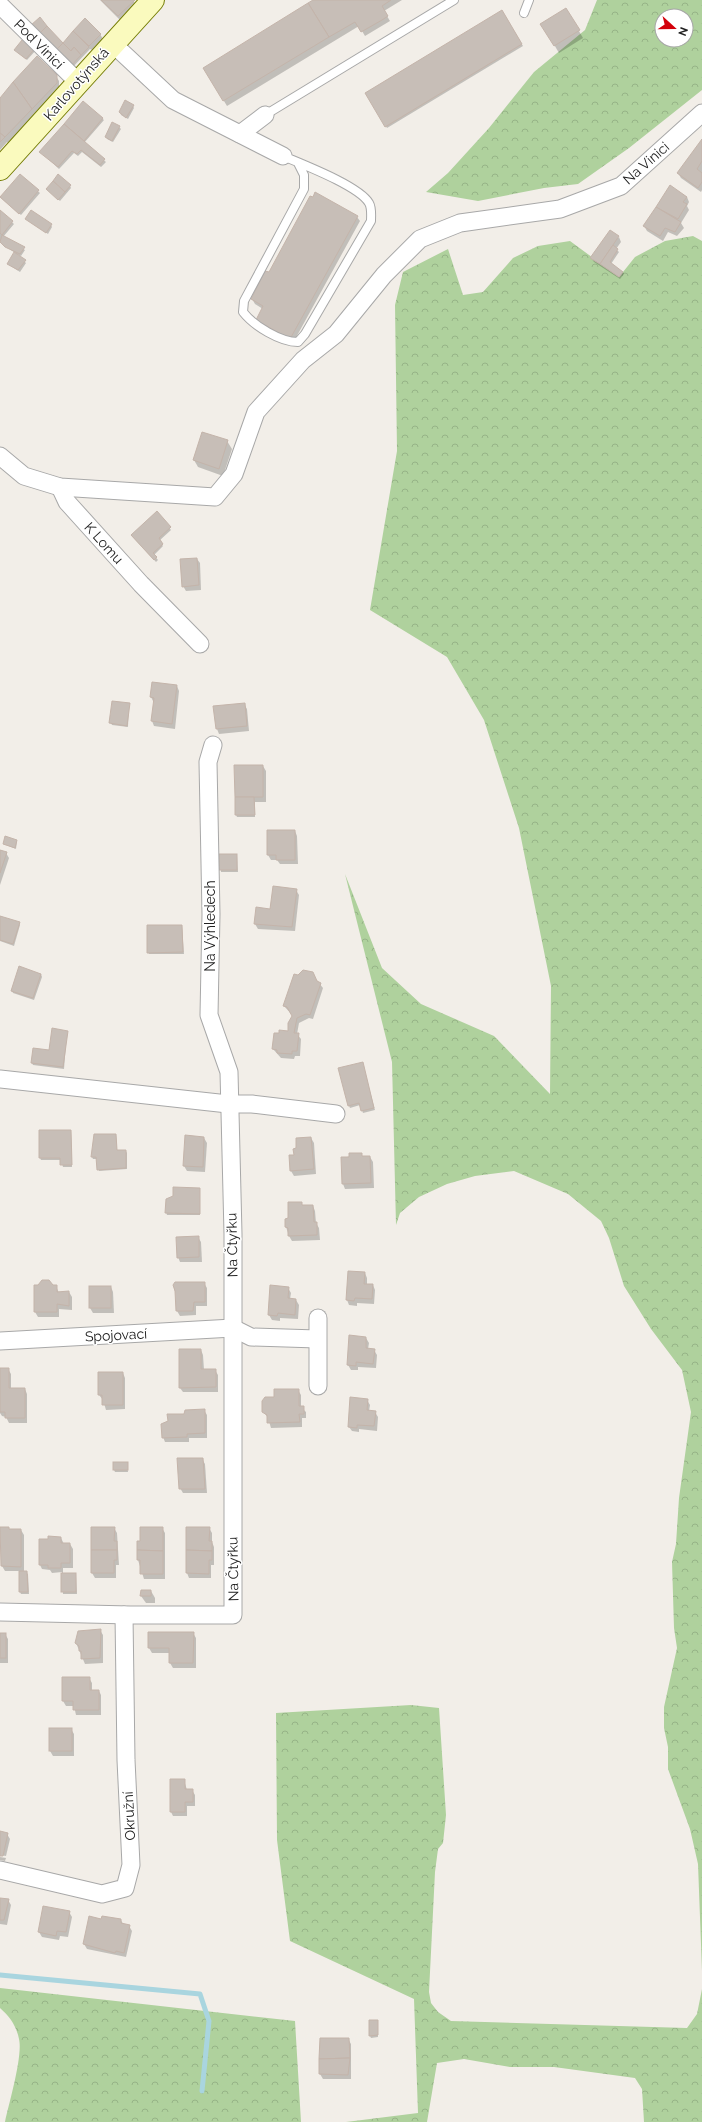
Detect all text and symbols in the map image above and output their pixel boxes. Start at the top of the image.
north arrow [654,8,694,48]
street label: Pod Vinicí [11,16,68,73]
text: N [675,25,690,38]
street label: Karlovotýnská [40,44,112,124]
street label: Na Vinici [620,139,672,187]
street label: K Lomu [81,519,127,567]
street label: Na Výhledech [202,880,218,972]
street label: Na Čtyřku [221,1213,241,1277]
street label: Spojovací [84,1325,148,1345]
street label: Na Čtyřku [222,1537,242,1601]
street label: Okružní [120,1790,138,1841]

